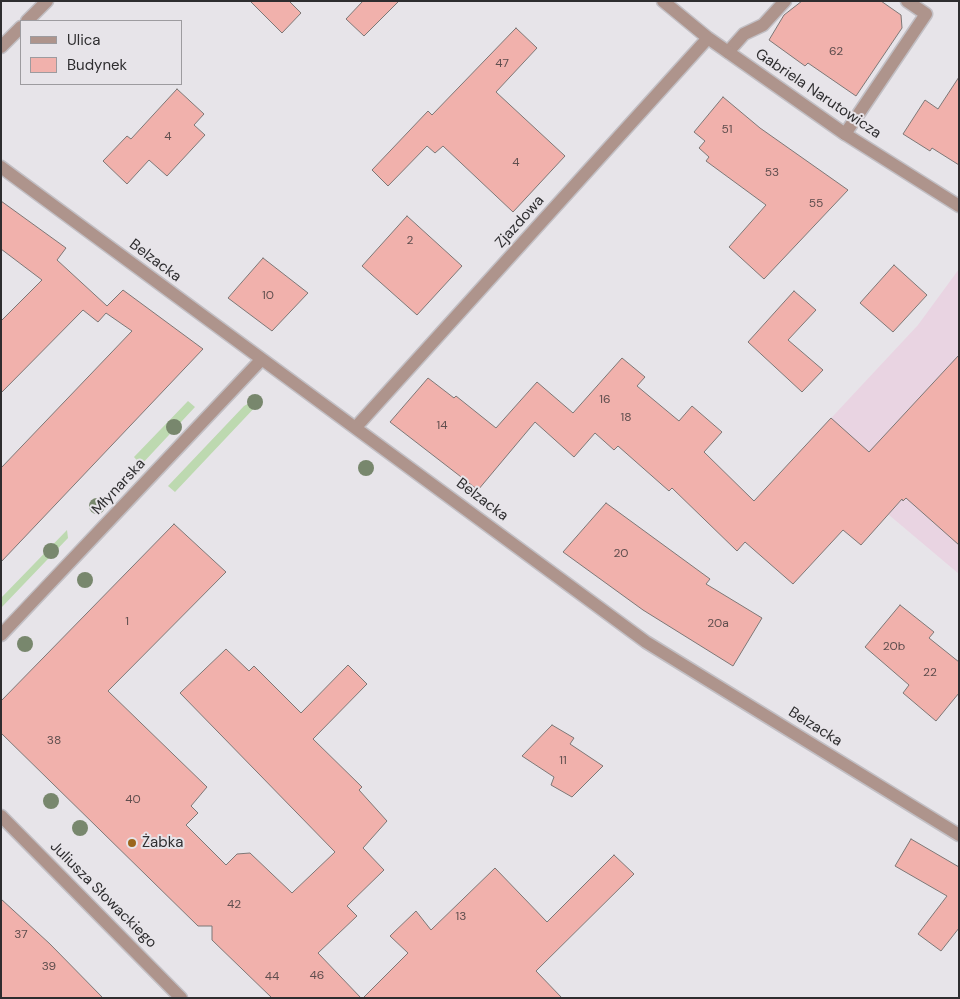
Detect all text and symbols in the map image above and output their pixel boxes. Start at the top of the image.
legend [20,20,182,85]
text: Ulica [67,30,101,50]
street label: Gabriela Narutowicza [752,45,884,143]
house number: 62 [829,45,843,59]
text: Budynek [67,55,127,75]
house number: 47 [495,57,509,71]
house number: 51 [721,123,733,137]
house number: 4 [164,130,172,144]
house number: 4 [512,156,520,170]
house number: 53 [765,166,779,180]
street label: Zjazdowa [492,192,548,252]
house number: 55 [809,197,823,211]
house number: 2 [407,234,413,248]
street label: Belzacka [126,236,184,286]
house number: 10 [262,289,274,303]
house number: 16 [599,393,611,407]
house number: 18 [620,411,632,425]
house number: 14 [436,419,448,433]
street label: Młynarska [88,455,150,519]
street label: Belzacka [453,475,511,525]
house number: 20 [614,547,628,561]
house number: 1 [125,615,129,629]
house number: 20a [707,617,729,631]
house number: 20b [883,640,905,654]
house number: 22 [923,666,937,680]
street label: Belzacka [785,703,845,751]
house number: 38 [47,734,61,748]
house number: 11 [559,754,567,768]
house number: 40 [125,793,141,807]
place label: Żabka [142,834,183,852]
marker: Żabka [126,837,138,849]
street label: Juliusza Słowackiego [46,838,160,952]
house number: 42 [227,898,241,912]
house number: 13 [456,910,466,924]
house number: 37 [14,928,28,942]
house number: 39 [42,960,56,974]
house number: 46 [310,969,324,983]
house number: 44 [265,970,279,984]

